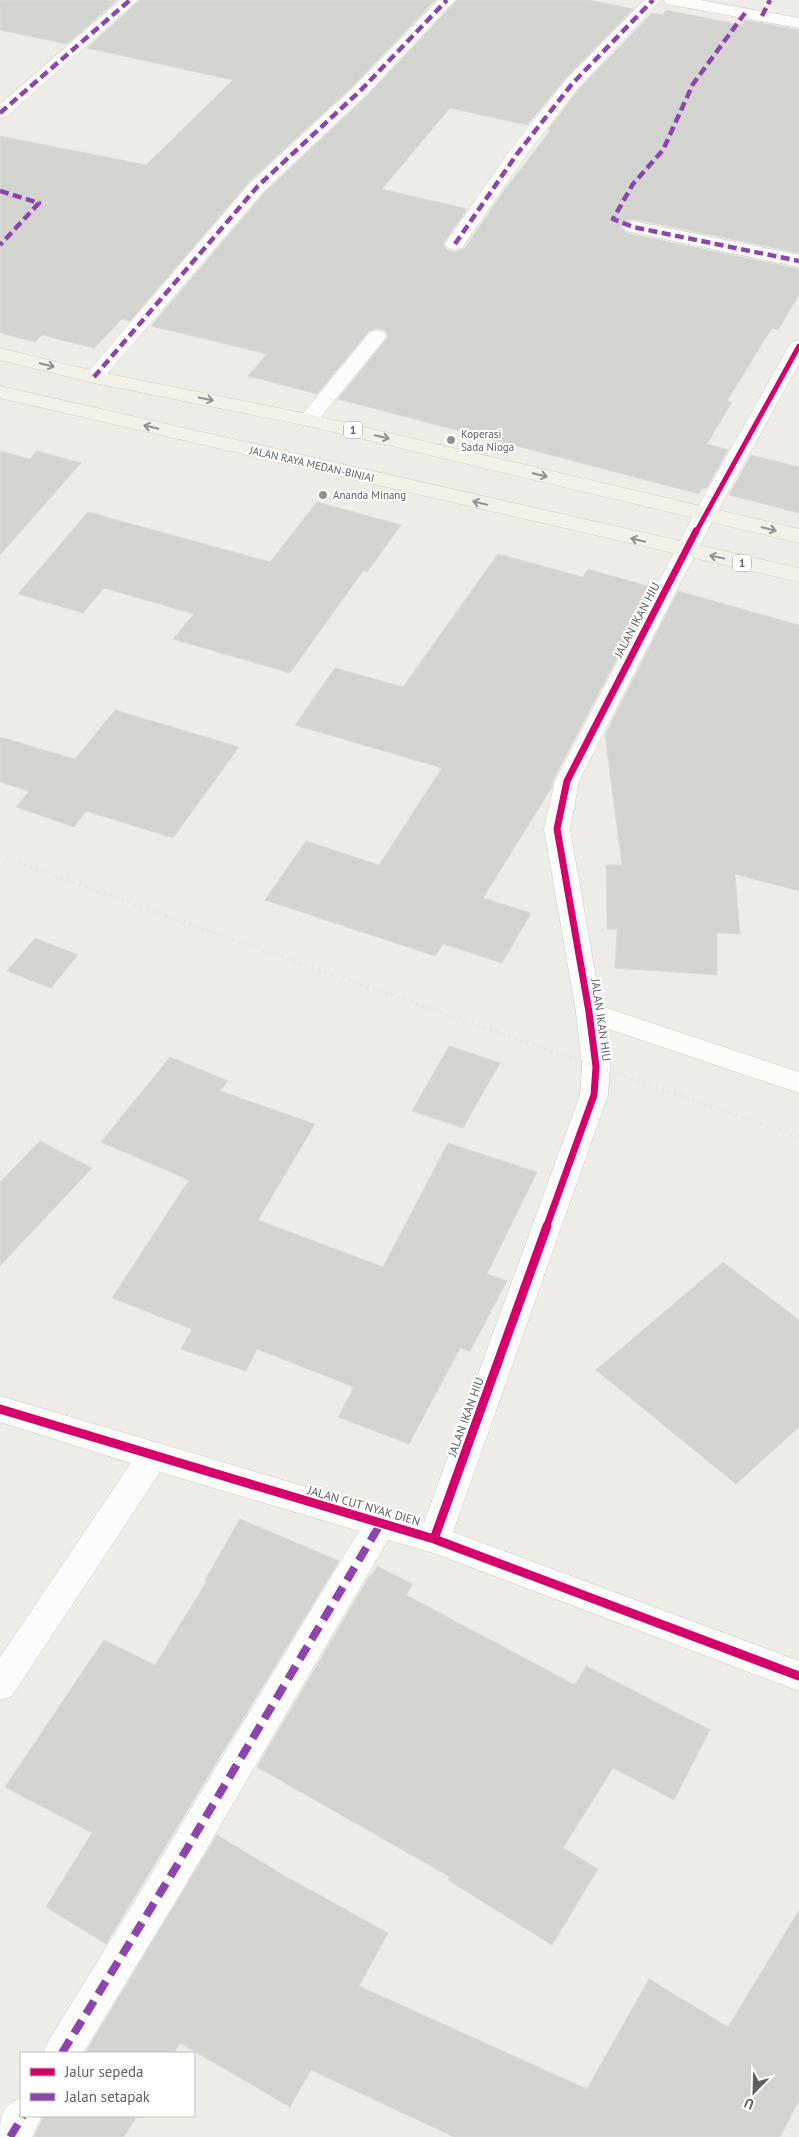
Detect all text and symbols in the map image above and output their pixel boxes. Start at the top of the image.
one-way arrow [39,361,55,370]
one-way arrow [198,395,214,404]
one-way arrow [144,422,160,431]
road number: 1 [344,422,362,438]
place label: Koperasi Sada Nioga [461,427,514,454]
one-way arrow [374,433,390,442]
marker: Koperasi Sada Nioga [445,434,457,446]
street label: JALAN RAYA MEDAN-BINJAI [247,443,376,485]
one-way arrow [532,471,548,480]
place label: Ananda Minang [333,488,406,502]
marker: Ananda Minang [317,489,329,501]
one-way arrow [472,498,488,507]
one-way arrow [760,525,776,534]
one-way arrow [631,535,647,544]
one-way arrow [710,552,726,562]
road number: 1 [733,554,751,572]
street label: JALAN IKAN HIU [610,579,663,661]
street label: JALAN IKAN HIU [588,977,615,1062]
street label: JALAN IKAN HIU [444,1375,487,1459]
street label: JALAN CUT NYAK DIEN [305,1482,422,1529]
legend [20,2052,195,2117]
text: Jalur sepeda [64,2062,144,2081]
north arrow [729,2067,779,2117]
text: Jalan setapak [64,2087,151,2106]
text: U [741,2094,756,2114]

